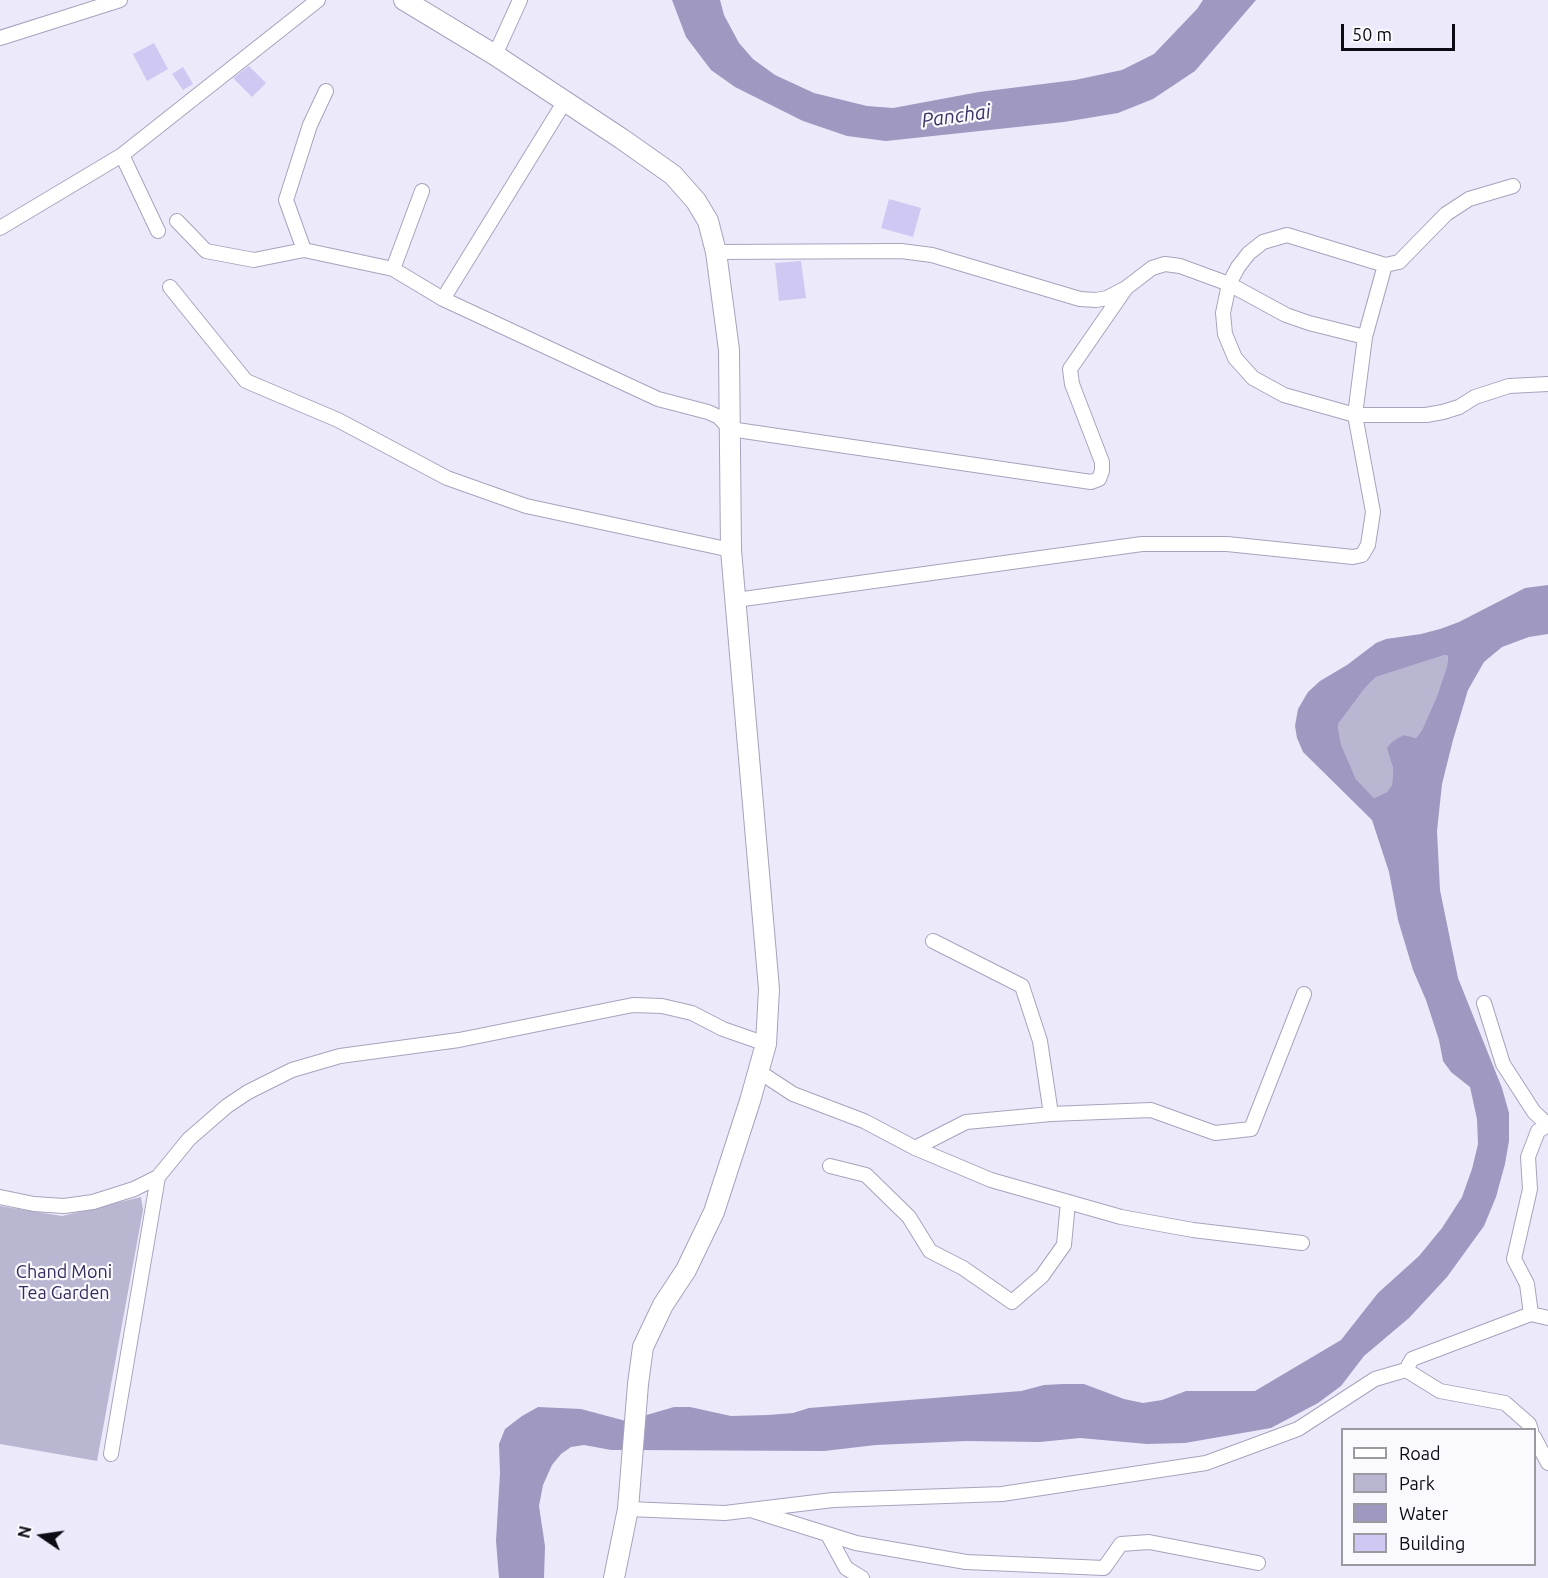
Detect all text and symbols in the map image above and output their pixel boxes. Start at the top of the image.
scale bar [1344,12,1458,50]
text: 50 m [1352,24,1392,44]
water label: Panchai [920,99,992,133]
park label: Chand Moni Tea Garden [16,1261,112,1304]
legend [1341,1428,1536,1566]
text: Road [1399,1443,1441,1463]
text: Park [1399,1473,1435,1493]
text: Water [1399,1503,1448,1523]
north arrow [12,1506,72,1566]
text: N [14,1524,35,1540]
text: Building [1399,1533,1465,1553]

